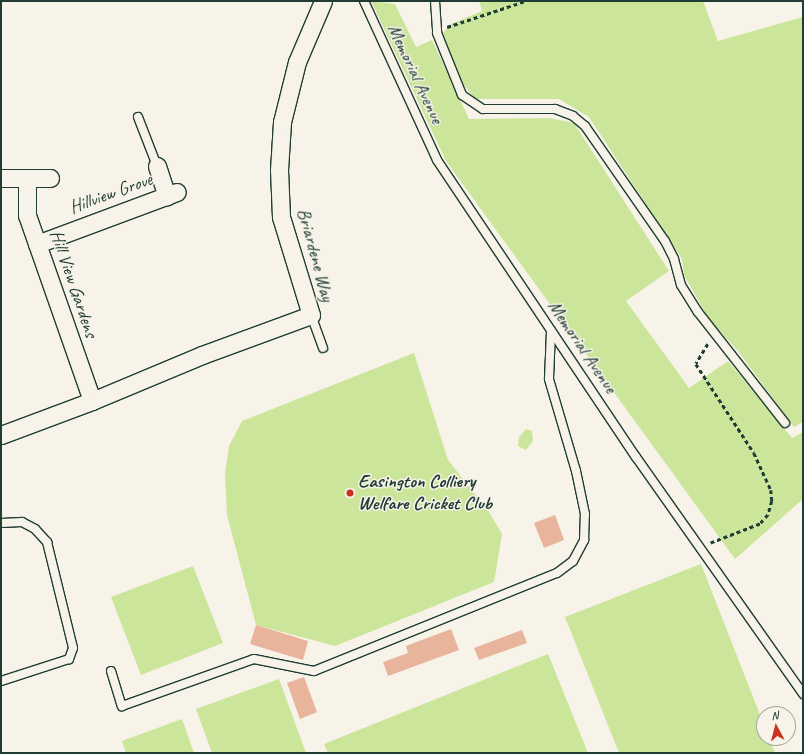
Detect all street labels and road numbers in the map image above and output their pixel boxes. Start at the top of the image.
street label: Memorial Avenue [382,21,448,127]
street label: Hillview Grove [66,168,156,220]
street label: Briardene Way [292,206,338,304]
street label: Hill View Gardens [44,227,102,341]
street label: Memorial Avenue [543,296,621,398]

